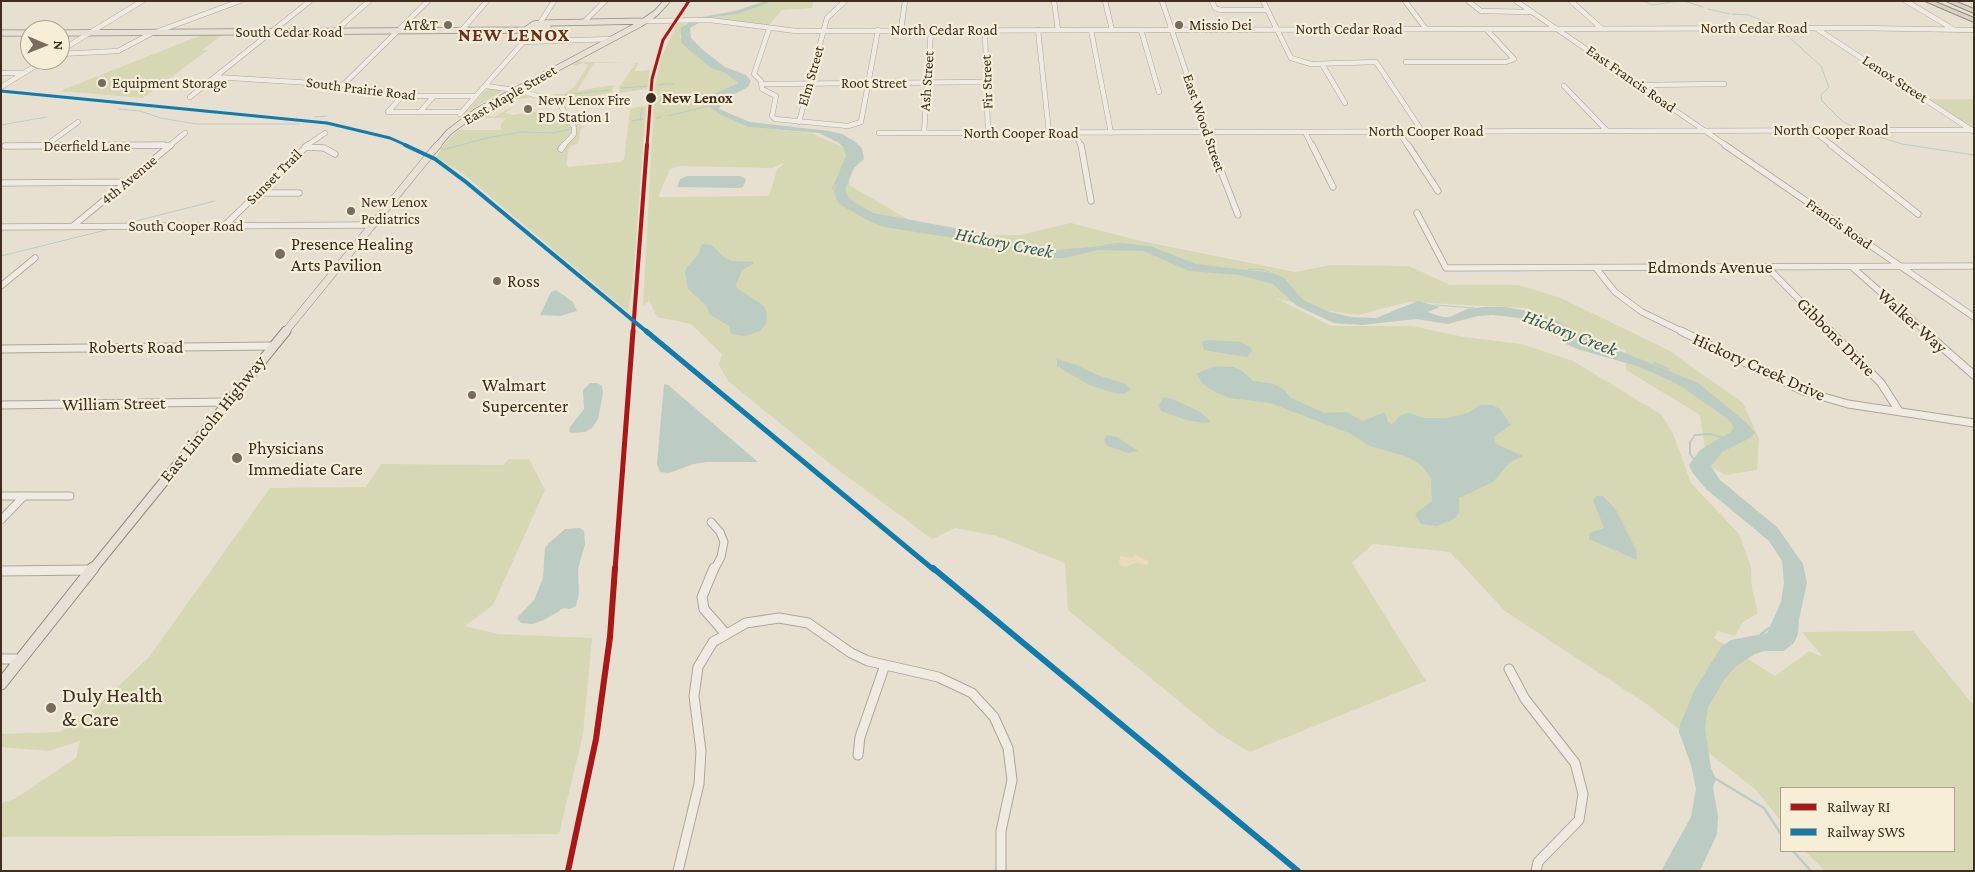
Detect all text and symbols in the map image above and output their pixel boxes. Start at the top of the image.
place label: AT&T [404,16,438,34]
place label: Missio Dei [1189,16,1252,34]
marker: AT&T [442,19,454,31]
marker: Missio Dei [1173,19,1185,31]
street label: North Cedar Road [1700,19,1808,37]
north arrow [20,20,70,70]
street label: North Cedar Road [1295,20,1403,38]
street label: North Cedar Road [890,21,998,39]
street label: South Cedar Road [235,23,343,41]
district label: NEW LENOX [457,24,571,46]
text: N [51,40,67,50]
street label: East Francis Road [1583,41,1679,117]
street label: Elm Street [794,44,828,108]
street label: Ash Street [916,50,938,112]
street label: Lenox Street [1859,51,1931,107]
street label: Fir Street [977,54,997,110]
street label: East Maple Street [460,61,560,129]
street label: East Wood Street [1179,72,1229,174]
street label: South Prairie Road [305,73,417,105]
place label: Equipment Storage [112,74,227,92]
street label: Root Street [841,74,907,92]
marker: Equipment Storage [96,77,108,89]
place label: New Lenox [662,89,733,107]
place label: New Lenox Fire PD Station 1 [538,91,630,126]
marker: New Lenox [644,91,658,105]
marker: New Lenox Fire PD Station 1 [522,103,534,115]
street label: North Cooper Road [1773,121,1889,139]
street label: North Cooper Road [1368,122,1484,140]
street label: North Cooper Road [963,124,1079,142]
street label: Deerfield Lane [44,137,130,155]
street label: Sunset Trail [242,145,306,209]
street label: 4th Avenue [97,151,161,209]
place label: New Lenox Pediatrics [361,193,428,228]
street label: Francis Road [1802,195,1876,253]
marker: New Lenox Pediatrics [345,205,357,217]
street label: South Cooper Road [129,217,243,235]
water label: Hickory Creek [953,222,1055,264]
place label: Presence Healing Arts Pavilion [291,233,413,276]
marker: Presence Healing Arts Pavilion [273,247,287,261]
street label: Edmonds Avenue [1647,256,1773,278]
place label: Ross [507,270,540,292]
marker: Ross [491,275,503,287]
street label: Walker Way [1872,284,1952,358]
street label: Gibbons Drive [1792,293,1880,381]
water label: Hickory Creek [1520,305,1620,361]
street label: Hickory Creek Drive [1689,328,1829,406]
street label: Roberts Road [89,336,183,358]
street label: East Lincoln Highway [155,351,271,487]
place label: Walmart Supercenter [482,374,568,416]
marker: Walmart Supercenter [466,389,478,401]
street label: William Street [62,392,166,416]
place label: Physicians Immediate Care [248,437,363,479]
marker: Physicians Immediate Care [230,451,244,465]
place label: Duly Health & Care [62,683,163,733]
marker: Duly Health & Care [44,701,58,715]
legend [1780,787,1955,852]
text: Railway RI [1827,799,1890,815]
text: Railway SWS [1827,824,1905,840]

